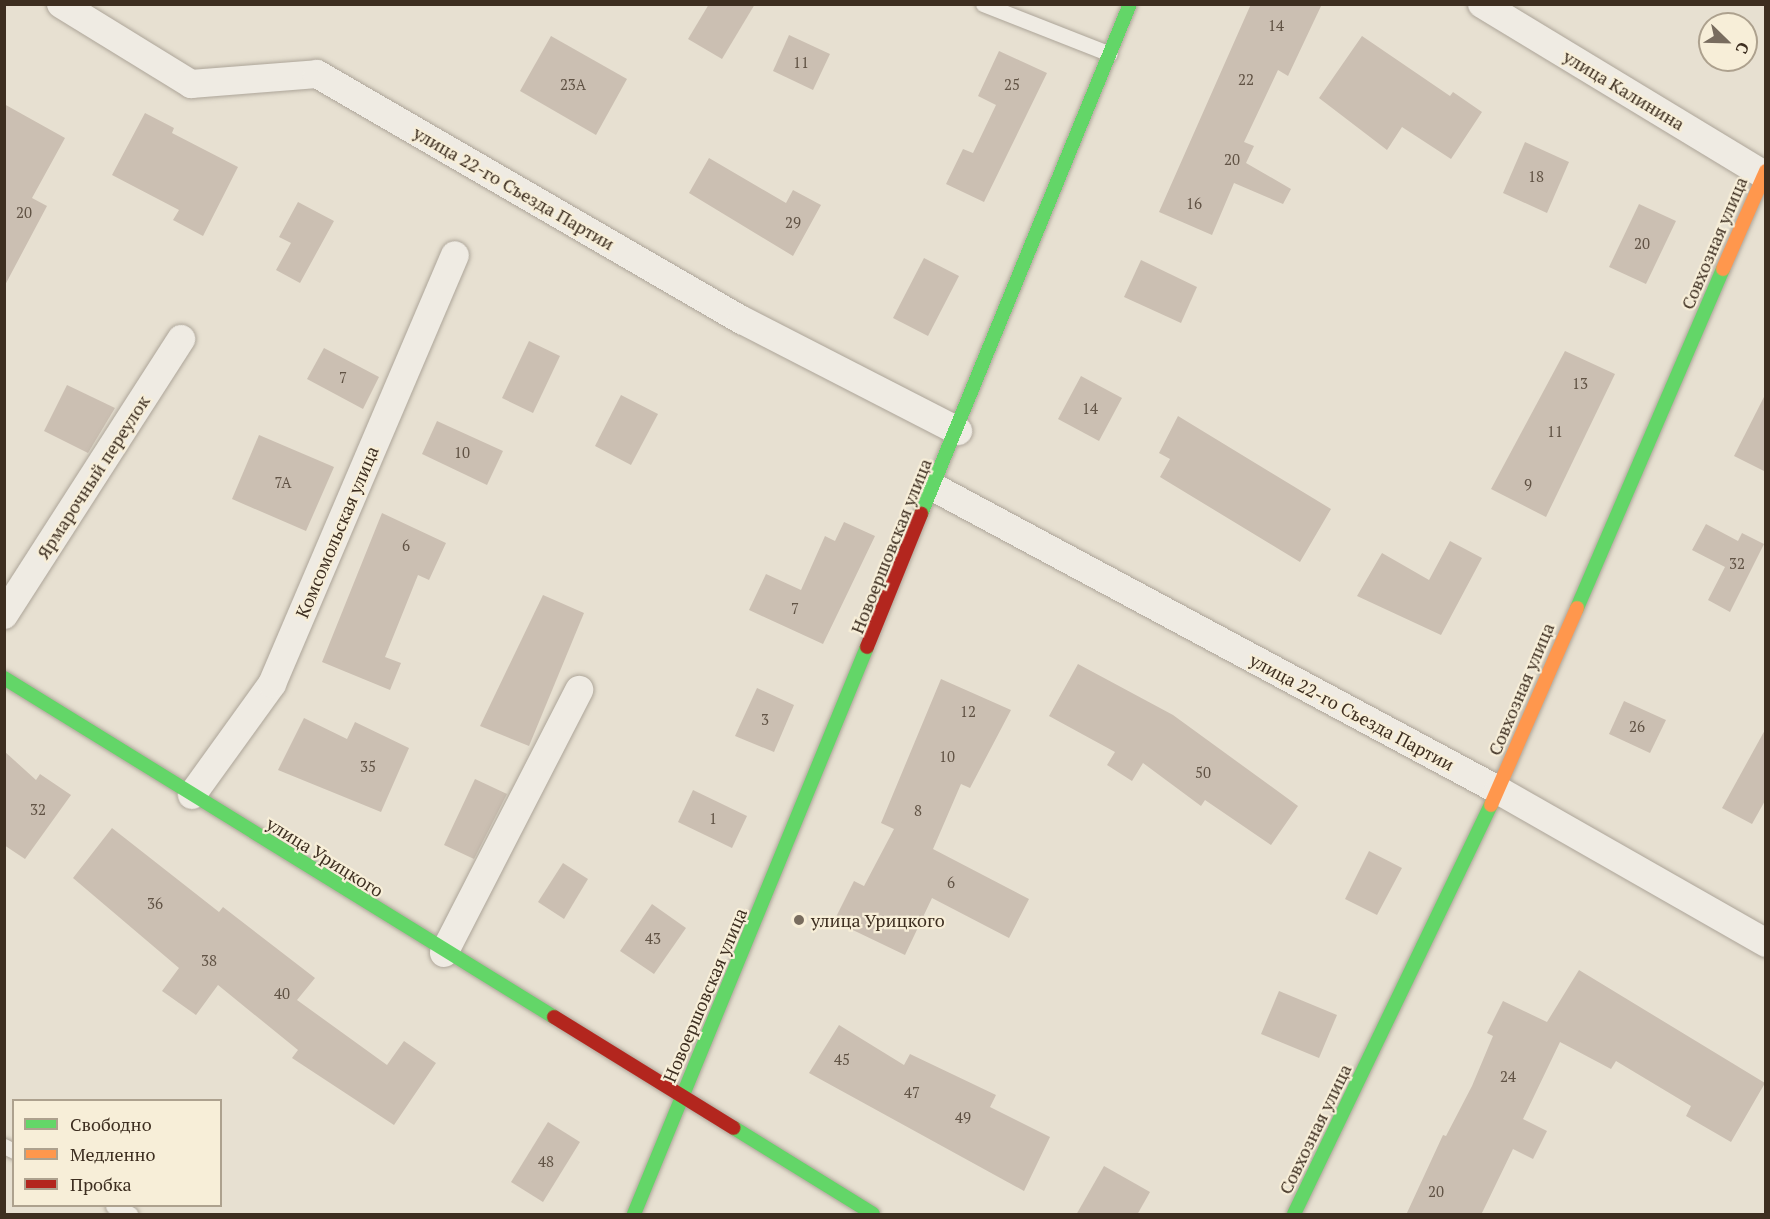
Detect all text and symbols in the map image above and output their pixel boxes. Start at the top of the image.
north arrow [1698,12,1758,72]
house number: 14 [1268,17,1284,35]
text: С [1731,39,1755,57]
street label: улица Калинина [1559,45,1689,135]
house number: 11 [793,54,809,72]
house number: 22 [1238,71,1254,89]
house number: 23А [560,76,586,94]
house number: 25 [1004,76,1020,94]
street label: улица 22-го Съезда Партии [410,122,618,254]
house number: 20 [1224,151,1240,169]
house number: 18 [1528,168,1544,186]
street label: Совхозная улица [1676,173,1752,313]
house number: 16 [1186,195,1202,213]
house number: 20 [16,204,32,222]
house number: 29 [785,214,801,232]
house number: 20 [1634,235,1650,253]
house number: 7 [339,369,347,387]
house number: 13 [1572,375,1588,393]
street label: Ярмарочный переулок [32,391,154,563]
house number: 14 [1082,400,1098,418]
house number: 11 [1547,423,1563,441]
street label: Комсомольская улица [291,443,383,621]
house number: 10 [454,444,470,462]
street label: Новоершовская улица [846,455,936,637]
house number: 7А [274,474,292,492]
house number: 9 [1524,476,1532,494]
house number: 6 [402,537,410,555]
house number: 32 [1729,555,1745,573]
house number: 7 [791,600,799,618]
street label: Совхозная улица [1483,619,1559,759]
street label: улица 22-го Съезда Партии [1246,649,1458,775]
house number: 12 [960,703,976,721]
house number: 3 [761,711,769,729]
house number: 26 [1629,718,1645,736]
house number: 10 [939,748,955,766]
house number: 35 [360,758,376,776]
house number: 50 [1195,764,1211,782]
house number: 32 [30,801,46,819]
house number: 8 [914,802,922,820]
house number: 1 [709,810,717,828]
street label: улица Урицкого [262,812,388,902]
house number: 6 [947,874,955,892]
house number: 36 [147,895,163,913]
street label: Новоершовская улица [659,905,751,1085]
place label: улица Урицкого [811,909,945,931]
marker: улица Урицкого [792,913,806,927]
house number: 43 [645,930,661,948]
house number: 38 [201,952,217,970]
house number: 40 [274,985,290,1003]
house number: 45 [834,1051,850,1069]
street label: Совхозная улица [1274,1061,1356,1197]
house number: 24 [1500,1068,1516,1086]
house number: 47 [904,1084,920,1102]
legend [12,1099,222,1207]
house number: 49 [955,1109,971,1127]
text: Свободно [70,1112,152,1136]
text: Медленно [70,1142,156,1166]
house number: 48 [538,1153,554,1171]
text: Пробка [70,1172,132,1196]
house number: 20 [1428,1183,1444,1201]

